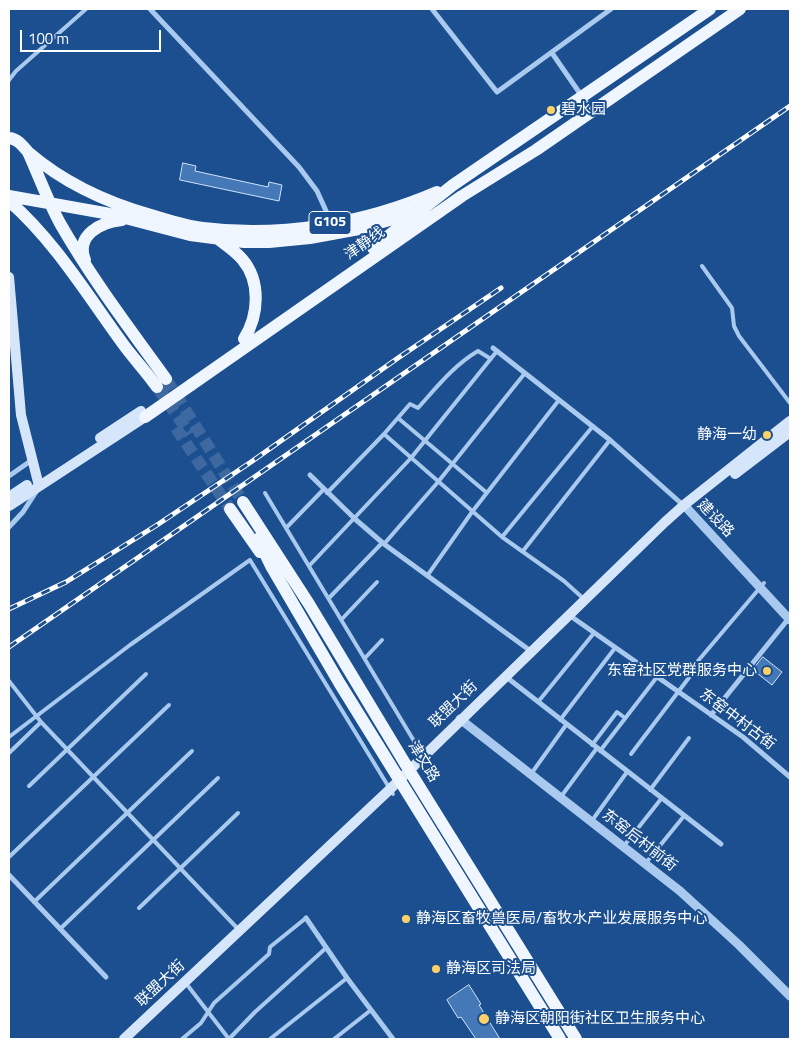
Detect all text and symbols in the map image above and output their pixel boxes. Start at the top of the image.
scale bar [22,20,164,52]
text: 100 m [28,27,69,50]
place label: 碧水园 [561,101,606,119]
marker: 碧水园 [545,104,557,116]
road number: G105 [309,212,351,234]
street label: 津静线 [341,224,389,264]
place label: 静海一幼 [697,426,757,444]
marker: 静海一幼 [761,429,773,441]
street label: 建设路 [693,497,737,541]
place label: 东窑社区党群服务中心 [607,662,757,680]
marker: 东窑社区党群服务中心 [761,665,773,677]
street label: 联盟大街 [426,678,482,732]
street label: 东窑中村古街 [696,686,778,754]
street label: 津文路 [403,738,443,786]
street label: 东窑后村前街 [598,806,680,876]
place label: 静海区畜牧兽医局/畜牧水产业发展服务中心 [416,910,707,928]
marker: 静海区畜牧兽医局/畜牧水产业发展服务中心 [400,913,412,925]
street label: 联盟大街 [133,957,189,1011]
place label: 静海区司法局 [446,960,536,978]
marker: 静海区司法局 [430,963,442,975]
place label: 静海区朝阳街社区卫生服务中心 [495,1010,705,1028]
marker: 静海区朝阳街社区卫生服务中心 [477,1012,491,1026]

